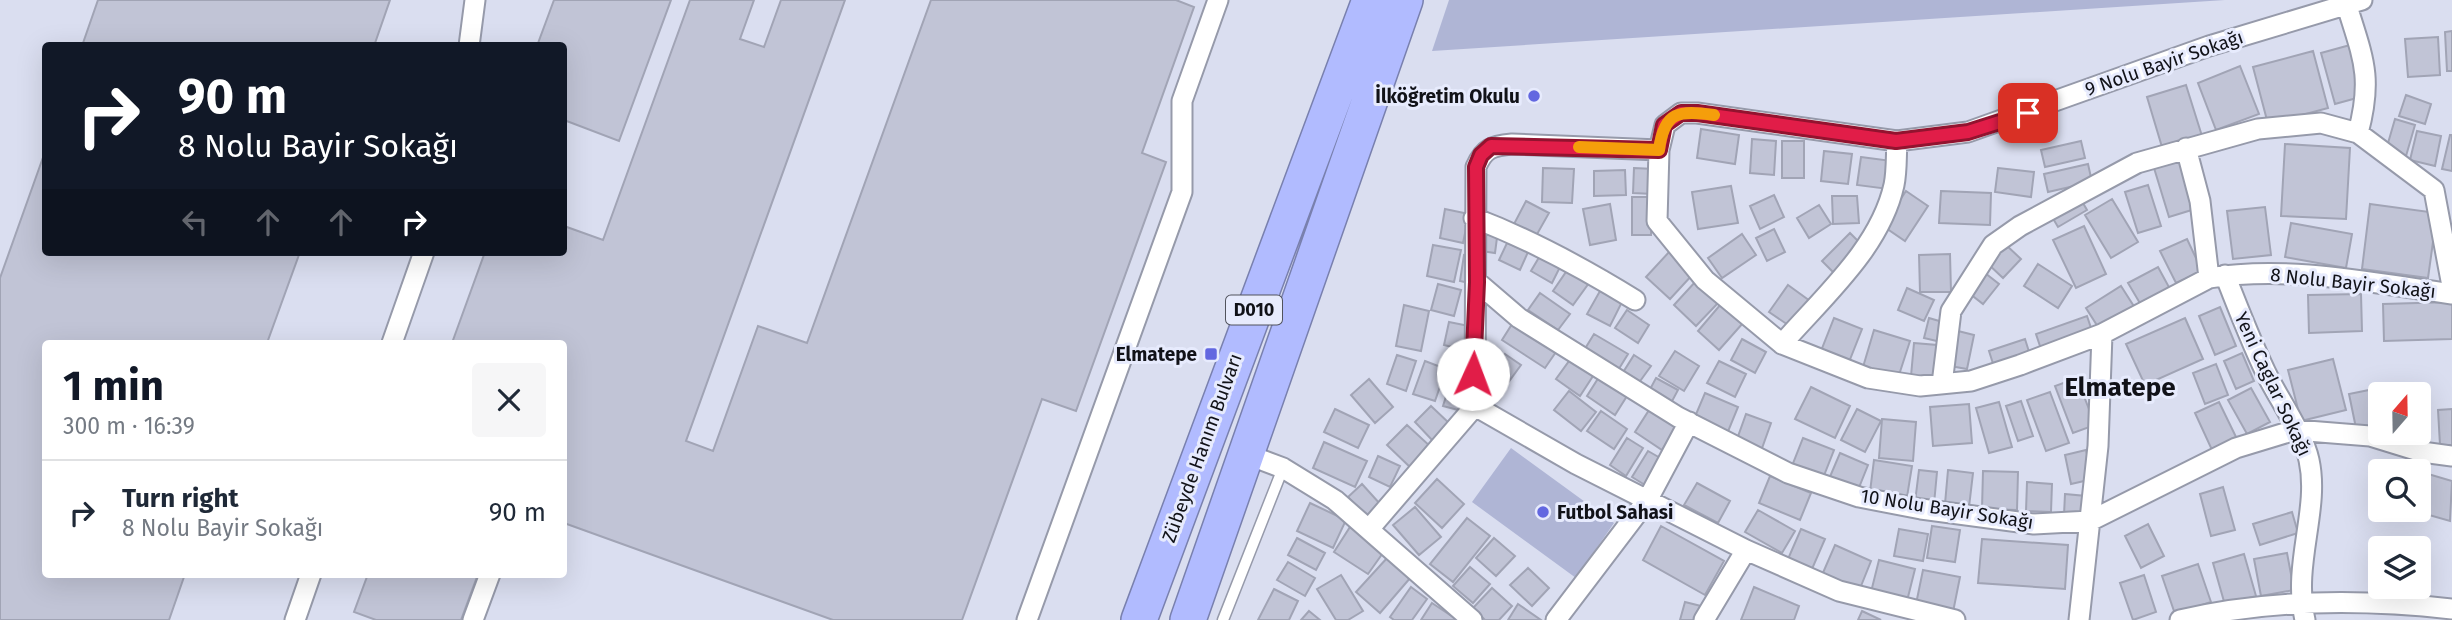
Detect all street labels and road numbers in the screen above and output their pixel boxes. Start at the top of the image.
street label: 9 Nolu Bayir Sokağı [2082,25,2246,101]
street label: 8 Nolu Bayir Sokağı [2269,263,2437,303]
road number: D010 [1226,296,1282,324]
street label: Yeni Caglar Sokağı [2230,308,2316,460]
street label: Zübeyde Hanım Bulvarı [1157,350,1247,546]
street label: 10 Nolu Bayir Sokağı [1859,484,2035,534]

